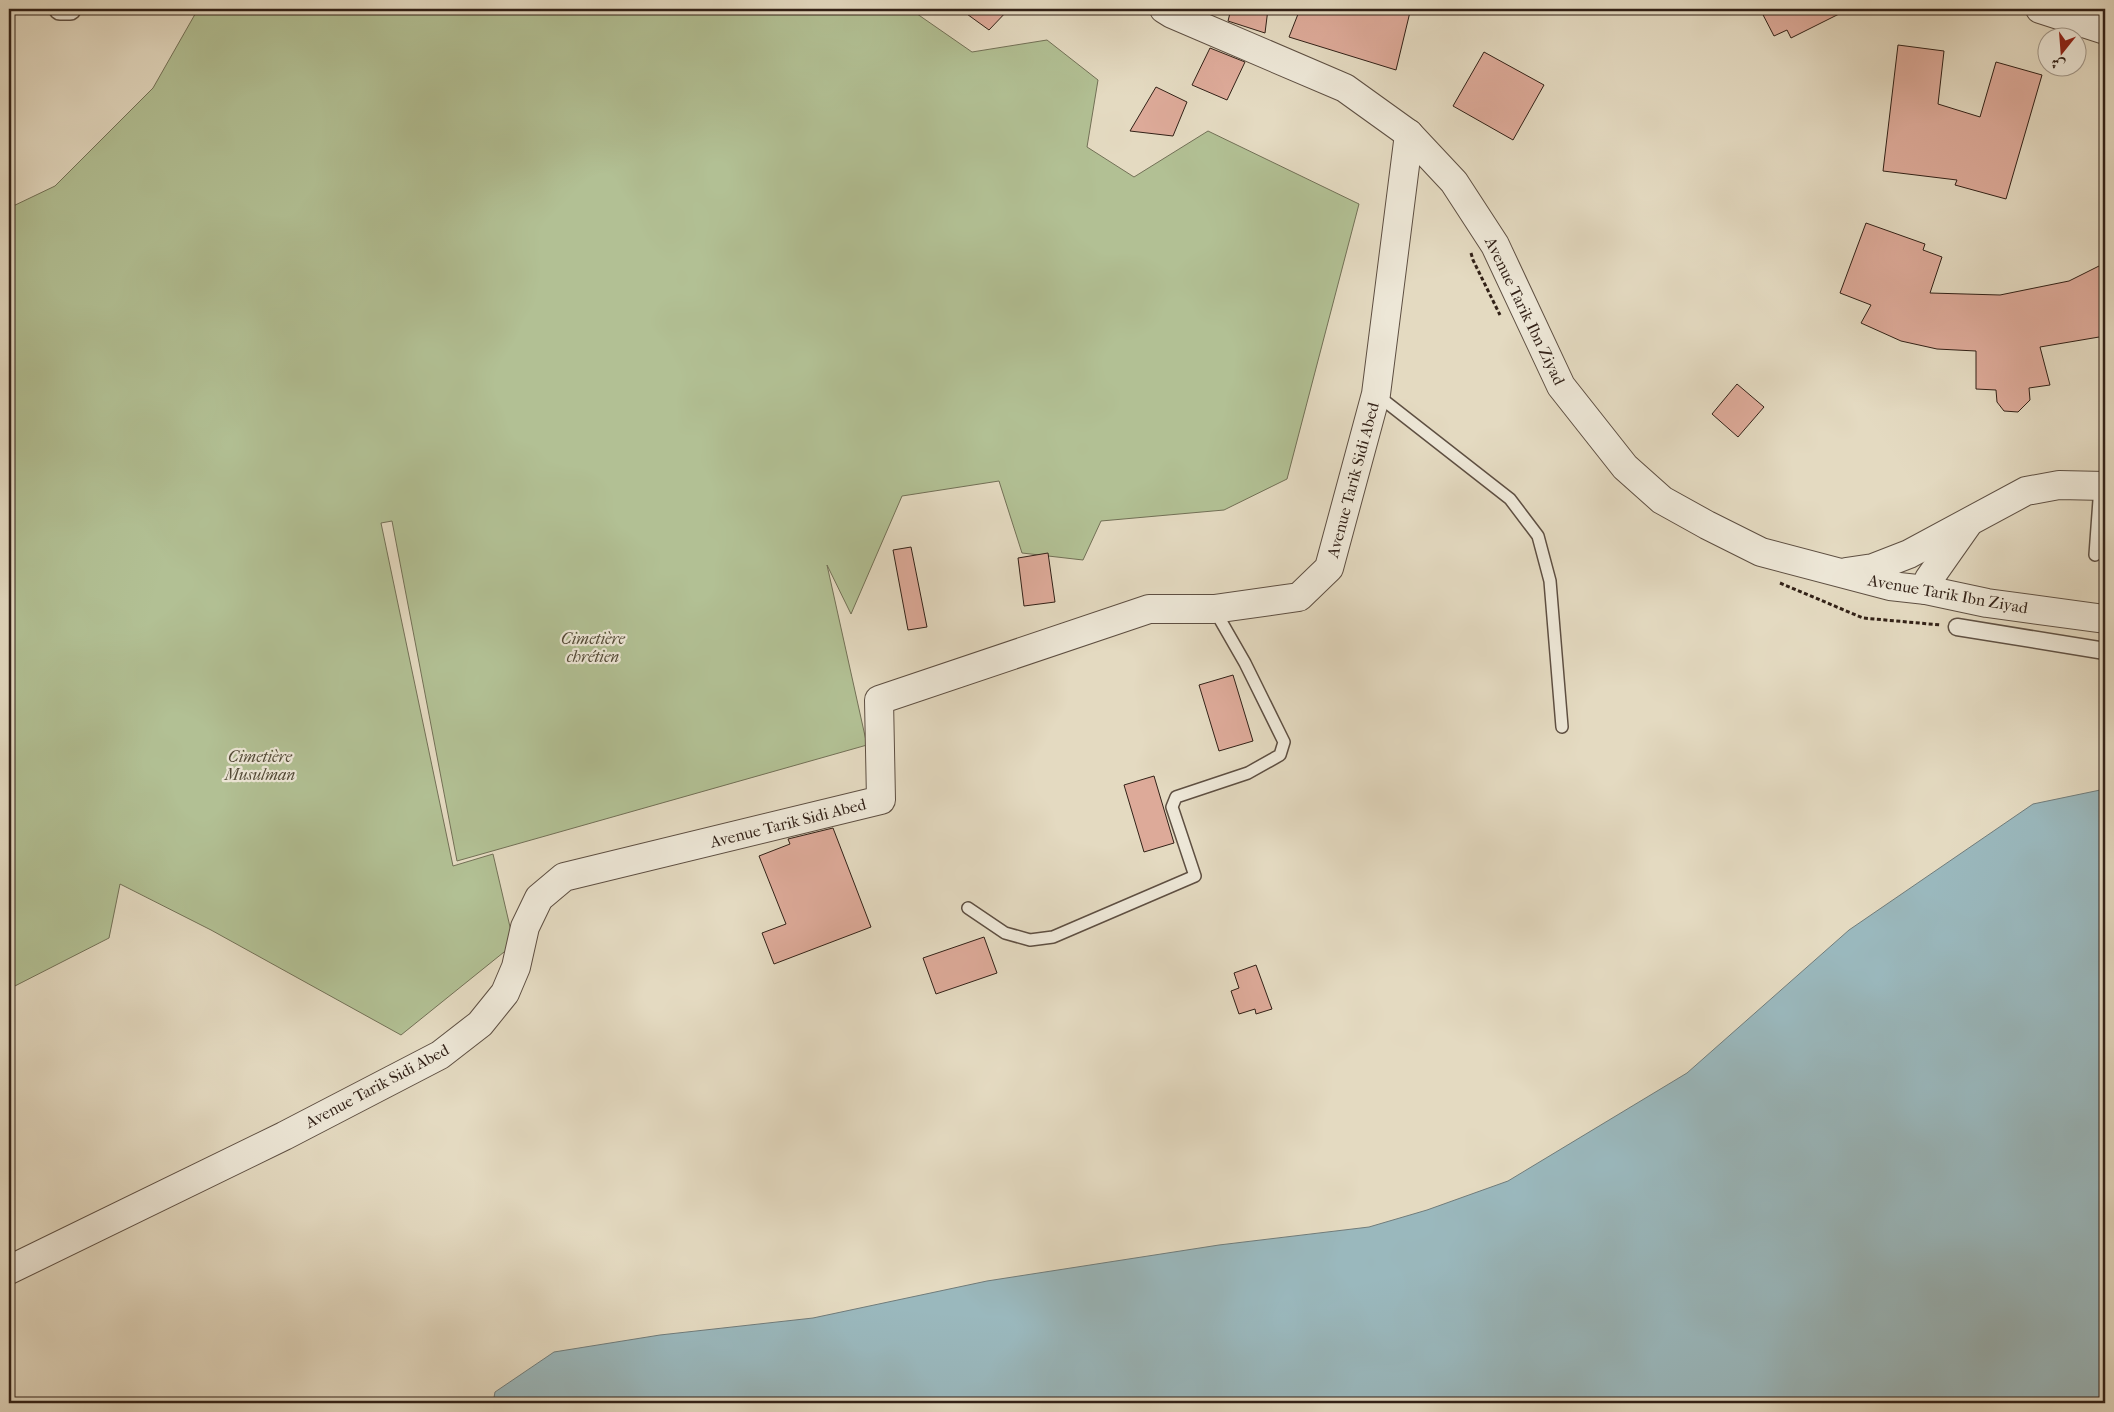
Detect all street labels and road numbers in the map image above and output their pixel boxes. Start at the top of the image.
street label: Avenue Tarik Ibn Ziyad [1480,233,1569,388]
street label: Avenue Tarik Sidi Abed [1323,400,1383,561]
street label: Avenue Tarik Ibn Ziyad [1866,570,2030,617]
street label: Avenue Tarik Sidi Abed [707,794,868,852]
street label: Avenue Tarik Sidi Abed [301,1040,452,1132]

